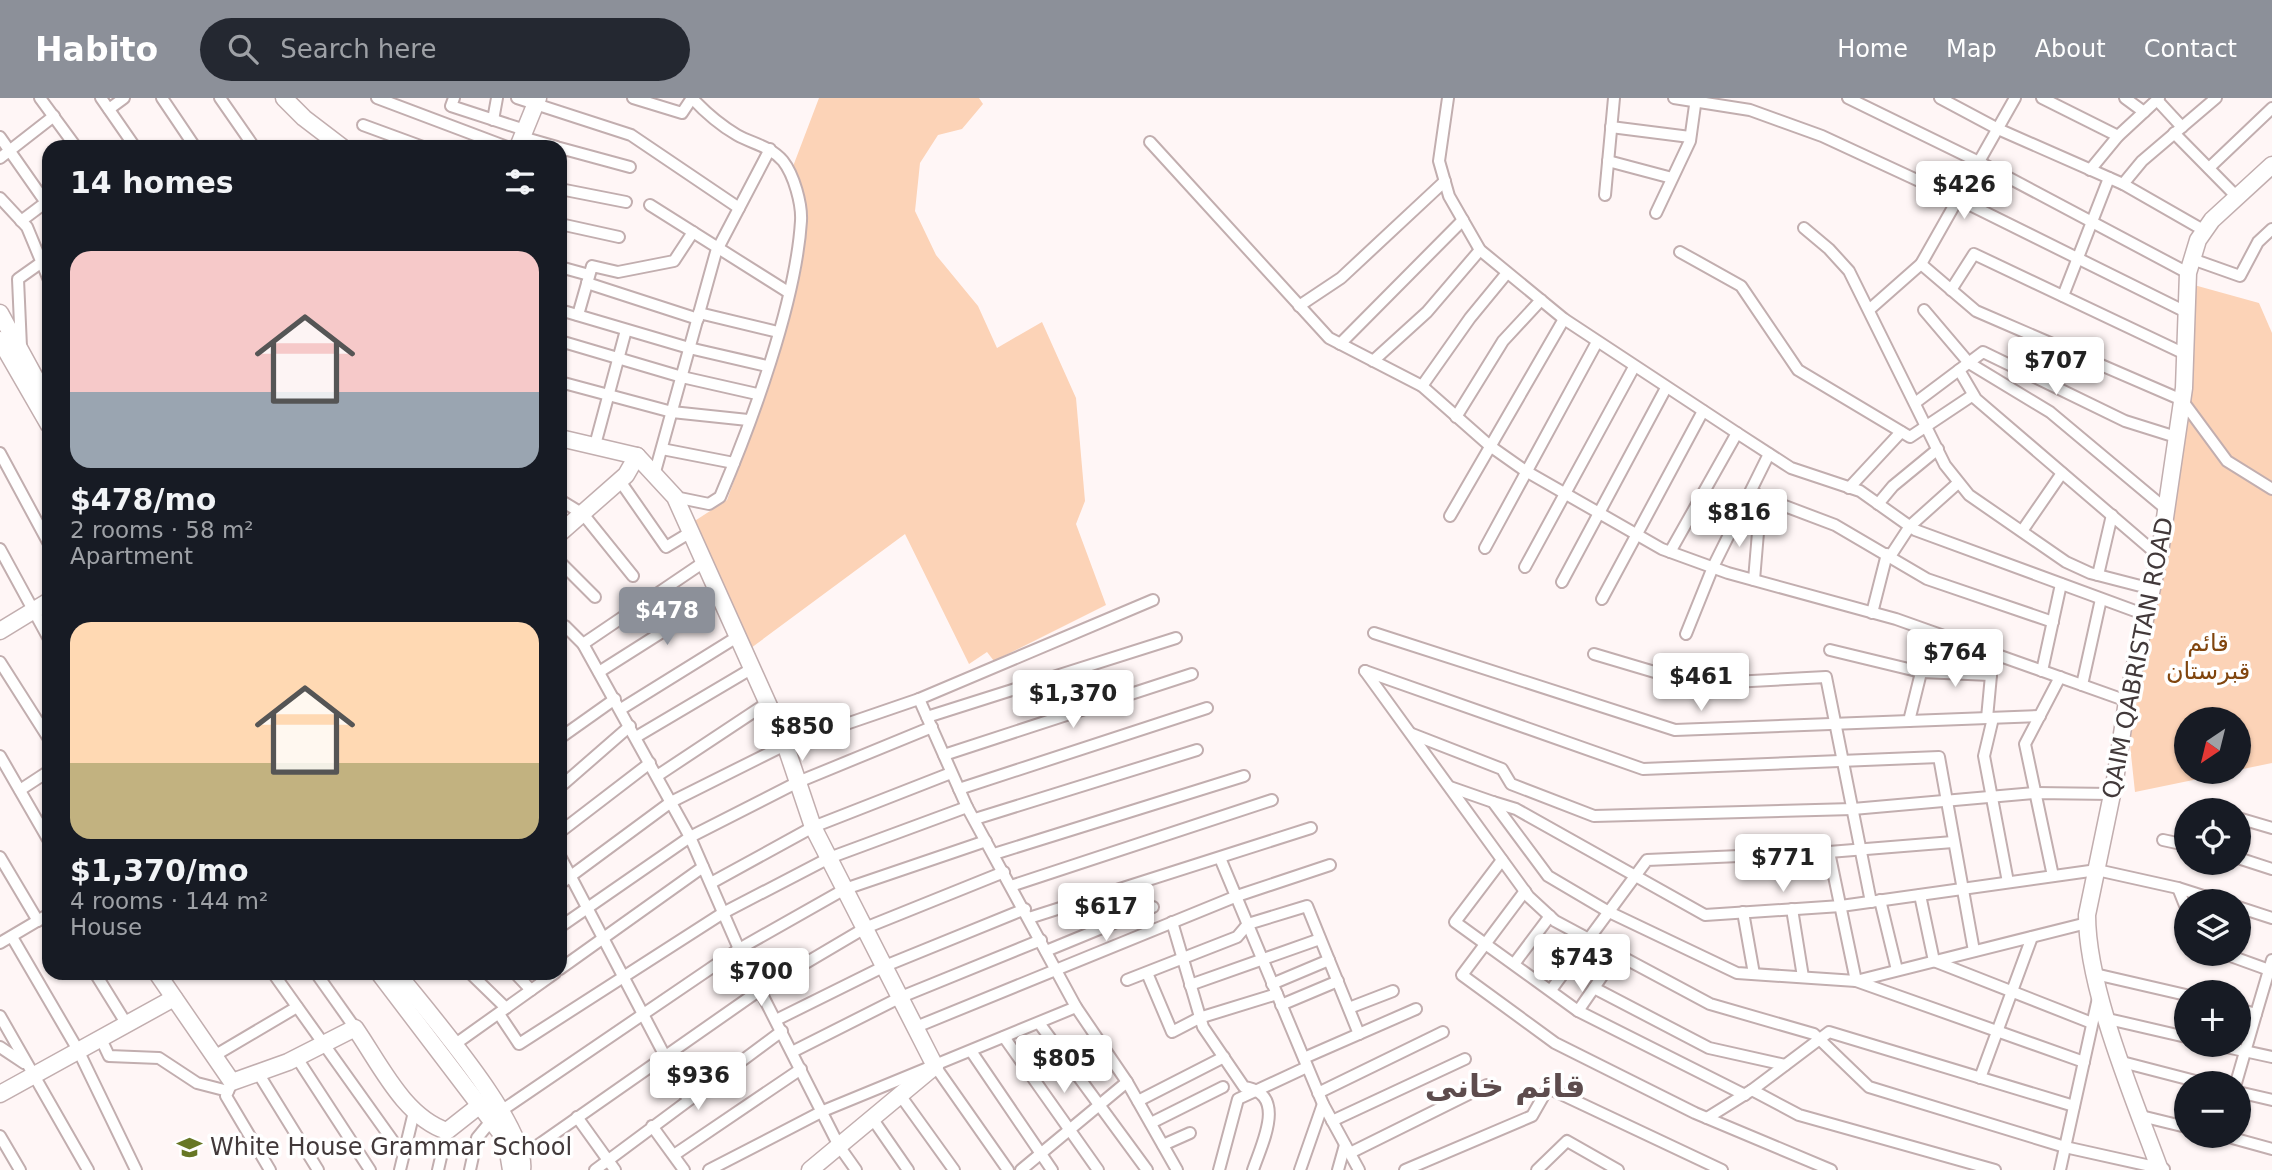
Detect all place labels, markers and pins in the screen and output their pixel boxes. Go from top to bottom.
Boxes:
pin: $426 [1923,162,2005,221]
pin: $707 [2015,338,2097,397]
pin: $816 [1698,490,1780,549]
pin: $478 [626,588,708,647]
pin: $764 [1914,630,1996,689]
pin: $461 [1660,654,1742,713]
pin: $1,370 [1016,670,1130,730]
pin: $850 [761,704,843,763]
pin: $771 [1742,834,1824,894]
pin: $617 [1065,884,1147,943]
pin: $743 [1541,934,1623,994]
pin: $700 [720,948,802,1008]
pin: $805 [1023,1035,1105,1095]
pin: $936 [657,1052,739,1112]
school or university icon: White House Grammar School [176,1133,204,1161]
place label: White House Grammar School [210,1133,572,1161]

